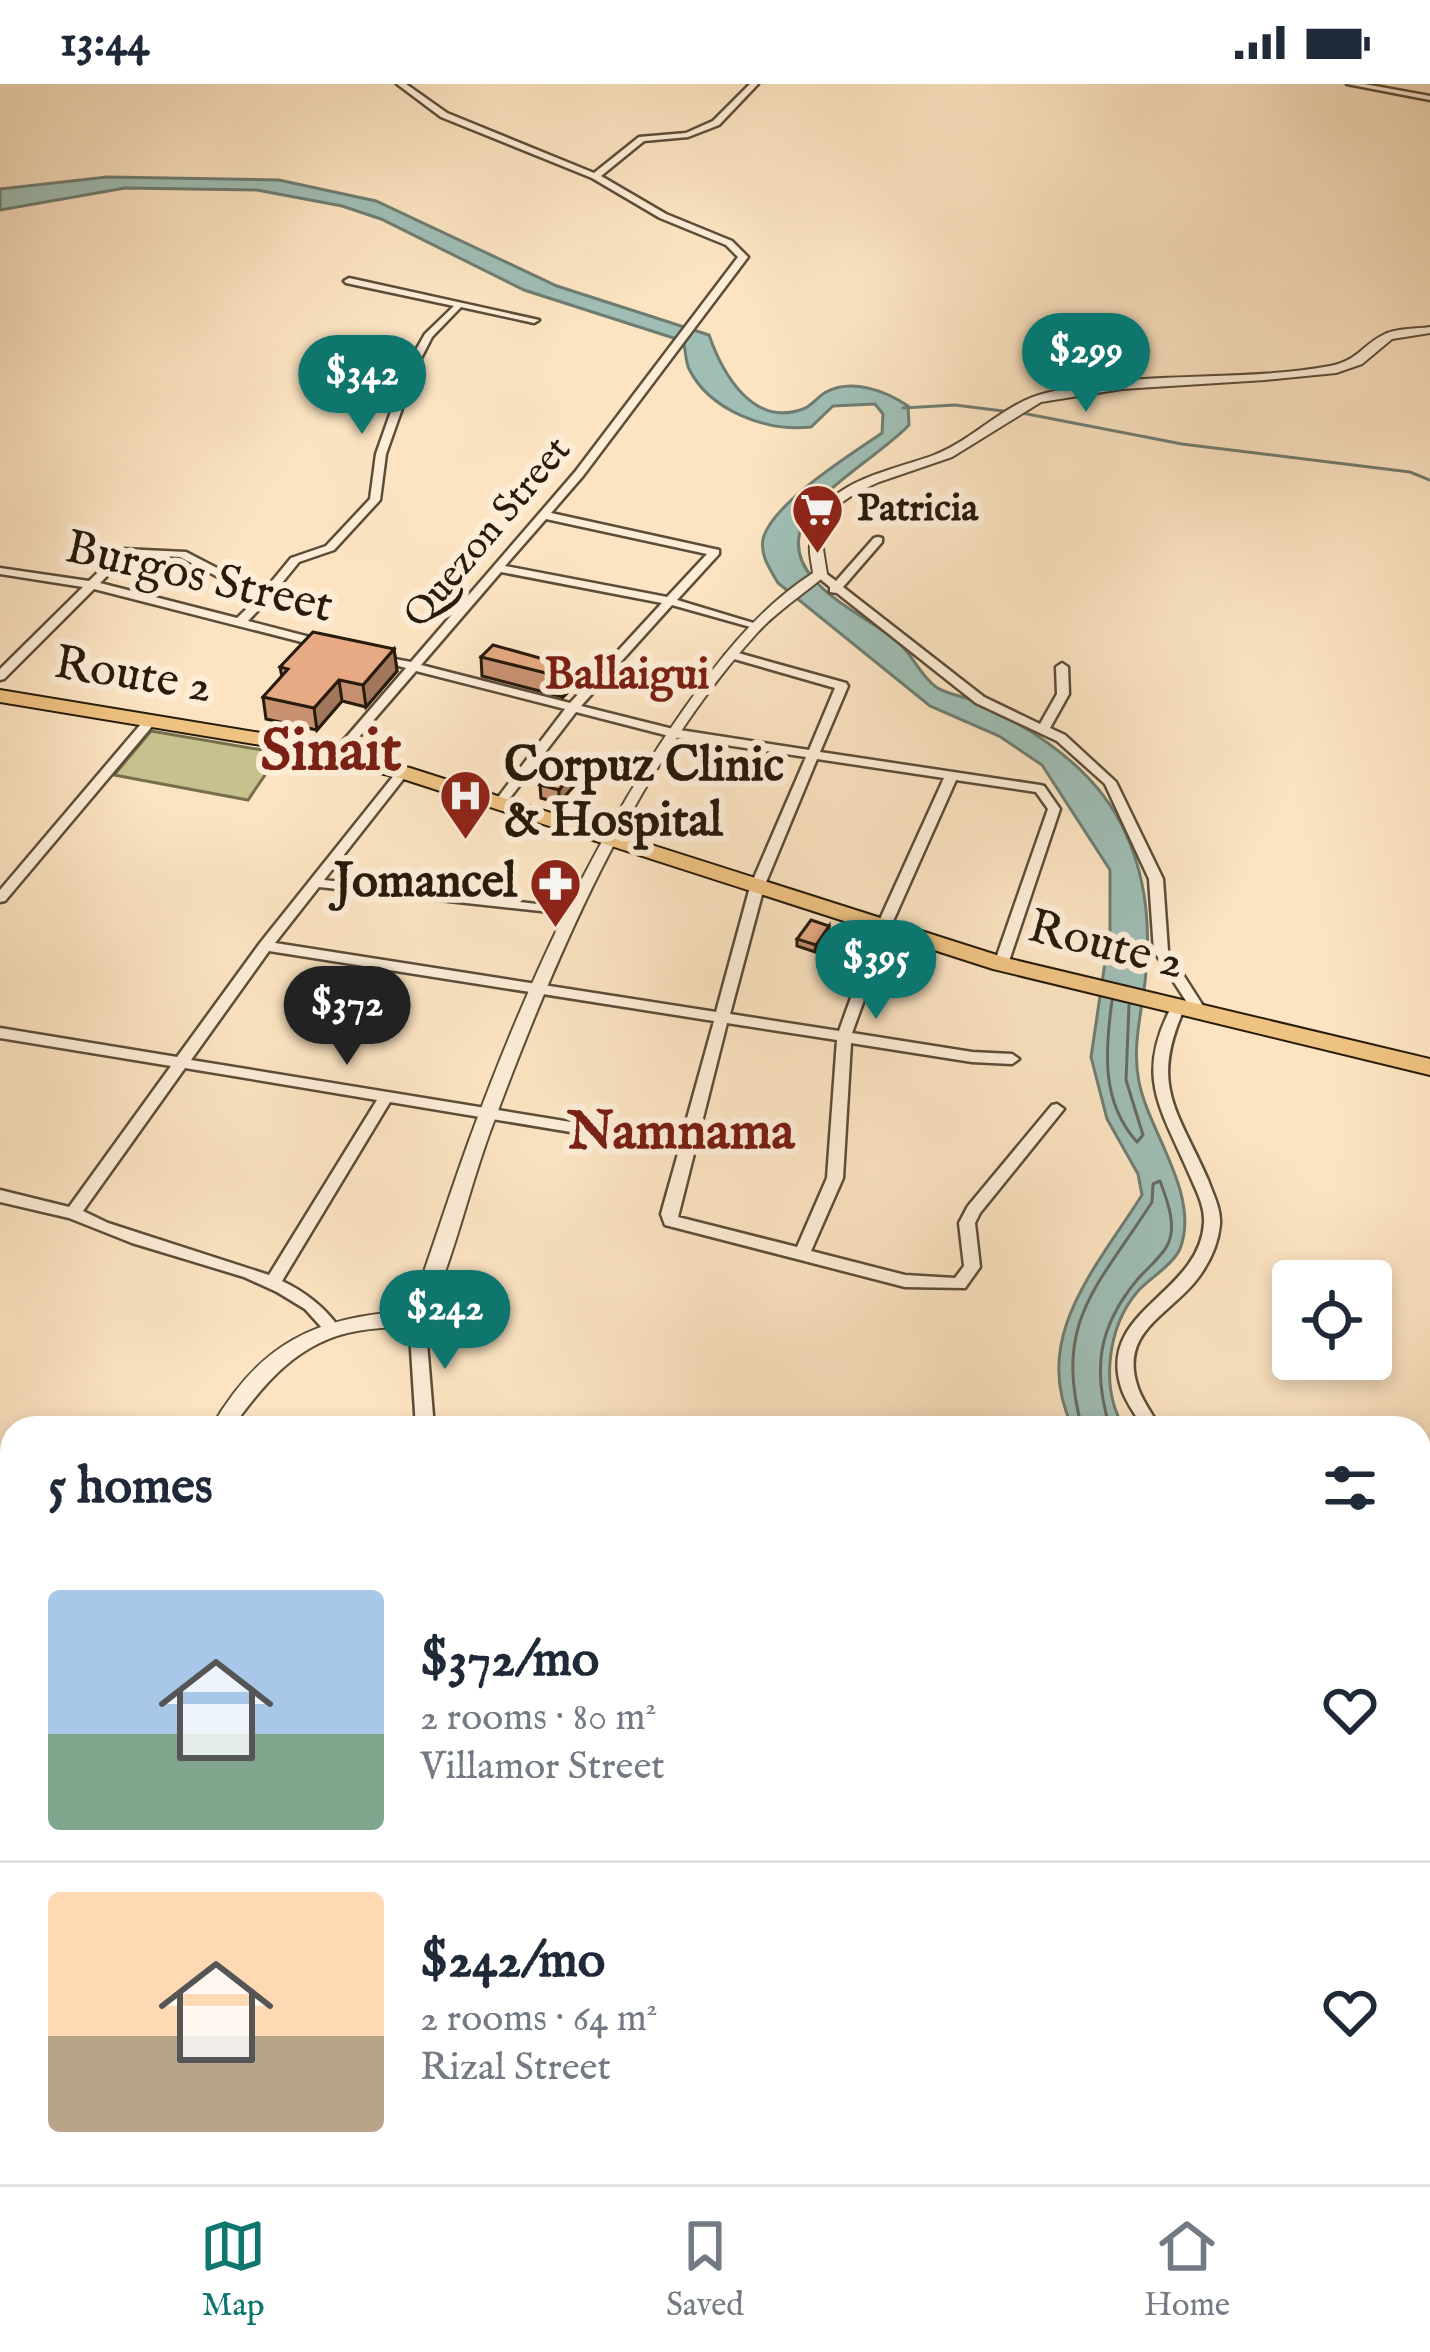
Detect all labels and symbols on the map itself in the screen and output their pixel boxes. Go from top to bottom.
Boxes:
pin: $299 [1015,313,1157,415]
pin: $342 [291,335,433,437]
street label: Quezon Street [394,427,582,639]
supermarket icon: Patricia [790,481,846,555]
place label: Patricia [857,485,979,534]
street label: Burgos Street [59,518,339,638]
street label: Route 2 [50,634,216,718]
district label: Ballaigui [544,647,710,704]
district label: Sinait [260,715,402,791]
place label: Corpuz Clinic & Hospital [504,737,784,852]
hospital icon: Corpuz Clinic & Hospital [437,767,493,841]
place label: Jomancel [328,853,518,913]
pharmacy icon: Jomancel [528,855,584,929]
street label: Route 2 [1022,898,1190,994]
pin: $395 [805,920,947,1022]
pin: $372 [276,966,418,1068]
district label: Namnama [566,1099,796,1168]
pin: $242 [374,1270,516,1372]

